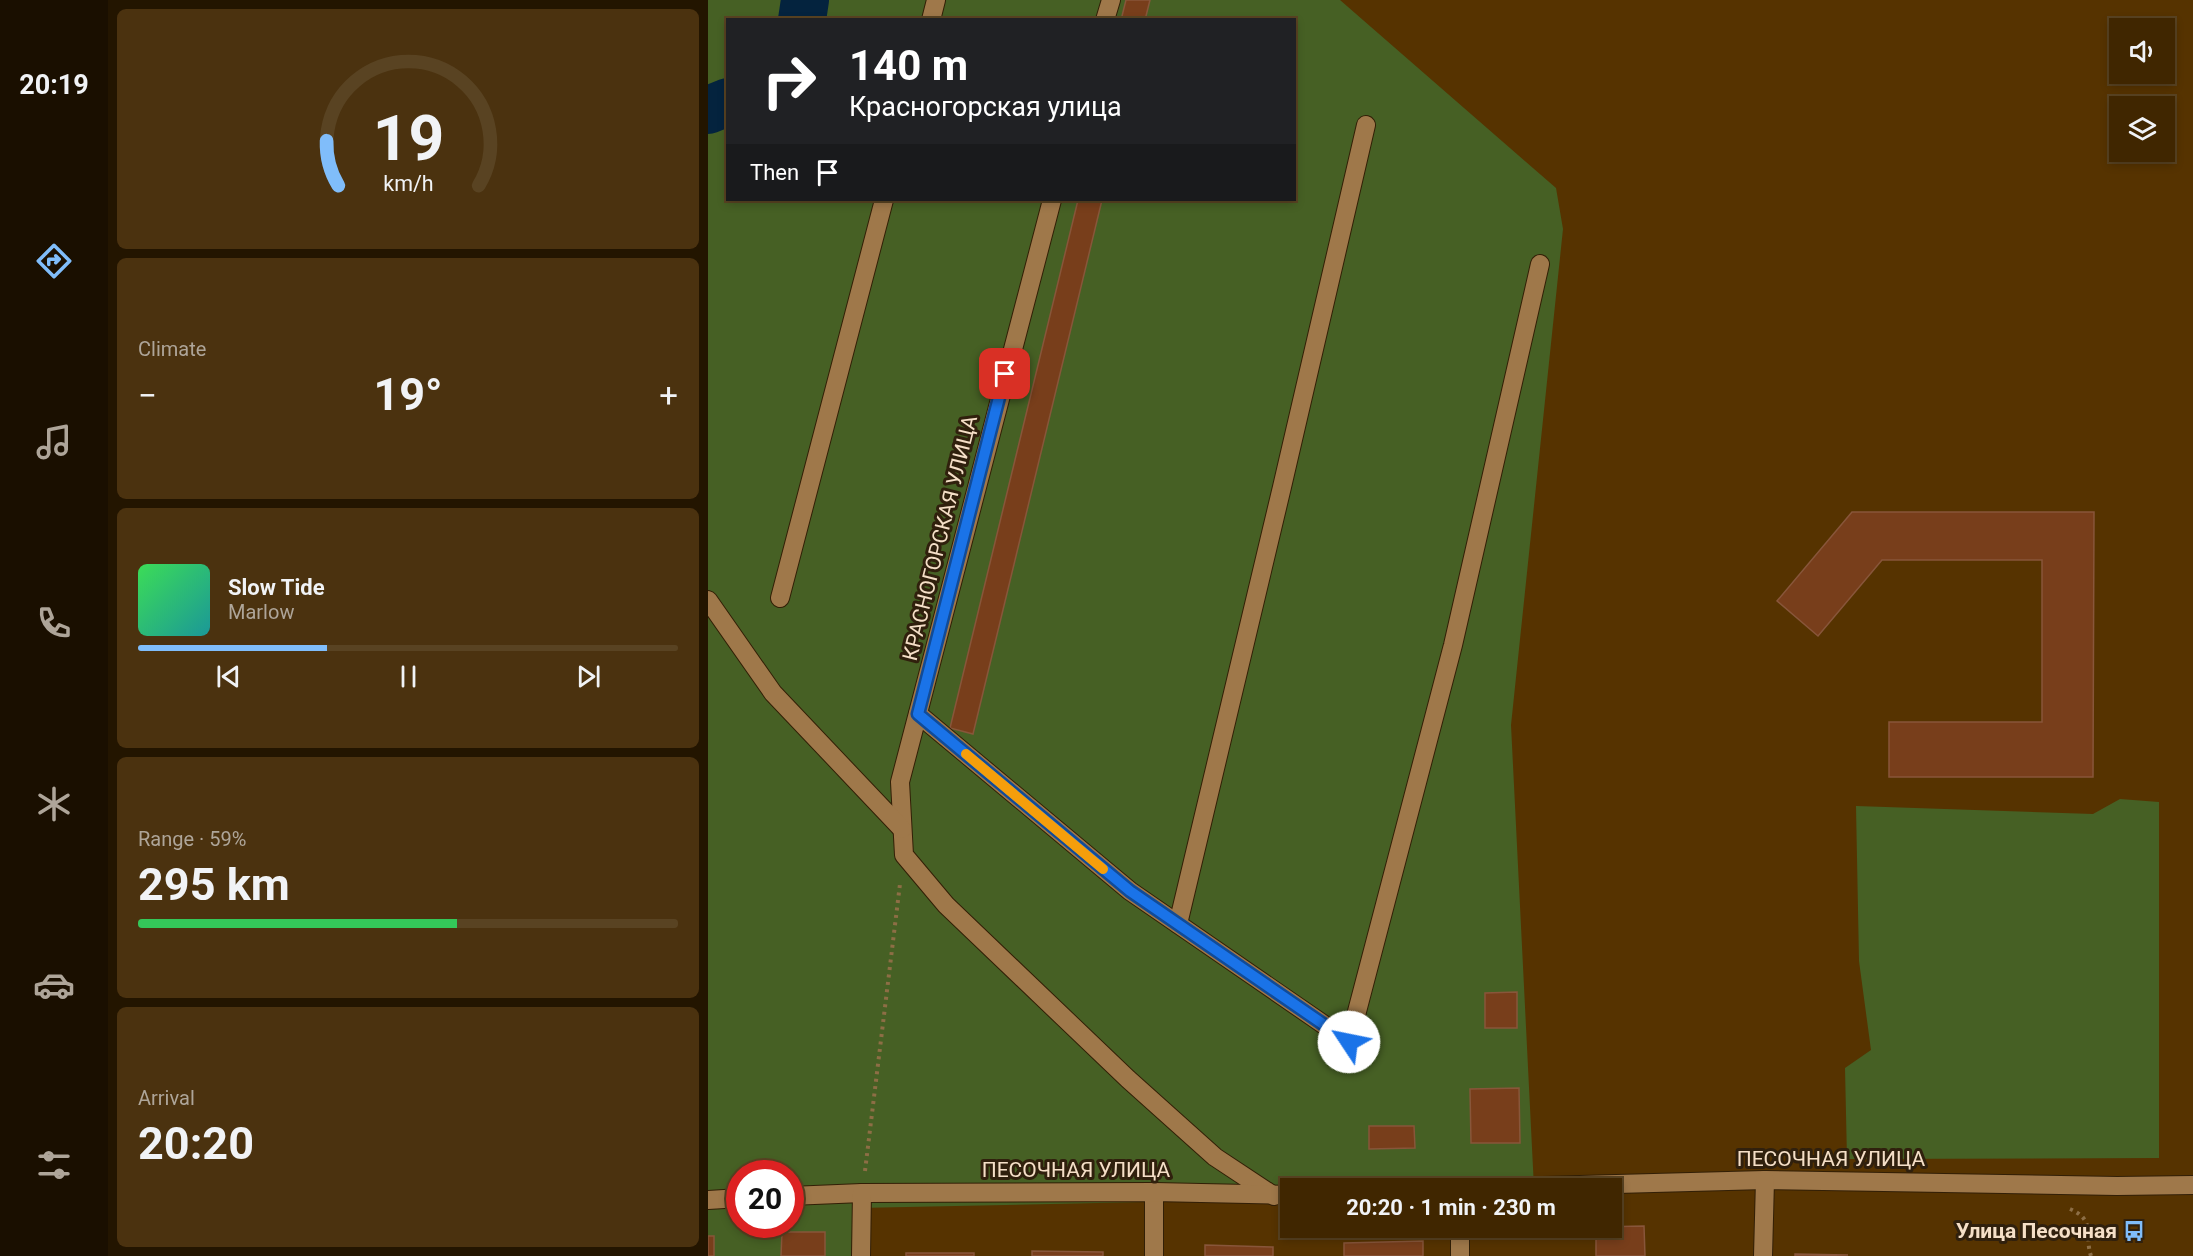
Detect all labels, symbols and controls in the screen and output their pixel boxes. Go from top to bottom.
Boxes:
map controls [2109,18,2175,162]
button: sound [2109,18,2175,84]
text: 140 m [849,41,968,90]
icon: right [750,42,828,120]
text: 20:19 [19,69,89,101]
text: Красногорская улица [849,91,1122,123]
button: layers [2109,96,2175,162]
text: 19 [372,102,444,175]
icon: arrive [811,156,844,189]
text: Then [750,160,799,185]
text: km/h [383,172,433,197]
icon: directions [33,240,75,282]
text: Climate [138,337,206,361]
pin [979,348,1030,399]
icon: arrive [988,357,1021,390]
text: 19° [373,368,443,421]
text: − [138,376,157,415]
text: + [659,376,678,415]
street label: КРАСНОГОРСКАЯ УЛИЦА [898,413,982,663]
icon: music [33,421,75,463]
text: Slow Tide [228,575,325,600]
text: Marlow [228,600,294,624]
icon: phone [33,602,75,644]
icon: previous [212,660,245,693]
icon: pause [392,660,425,693]
icon: next [572,660,605,693]
icon: climate [33,783,75,825]
text: Range · 59% [138,827,246,851]
text: 295 km [138,858,290,911]
icon: car [33,964,75,1006]
position arrow [1317,1010,1381,1074]
text: Arrival [138,1086,195,1110]
text: 20:20 [138,1117,254,1170]
icon: filters [33,1144,75,1186]
street label: ПЕСОЧНАЯ УЛИЦА [1737,1147,1926,1171]
street label: ПЕСОЧНАЯ УЛИЦА [982,1158,1171,1182]
speed limit sign: 20 [726,1160,804,1238]
text: 20:20 · 1 min · 230 m [1346,1195,1556,1220]
place label: Улица Песочная [1956,1219,2117,1243]
bus stop icon: Улица Песочная [2122,1219,2146,1243]

